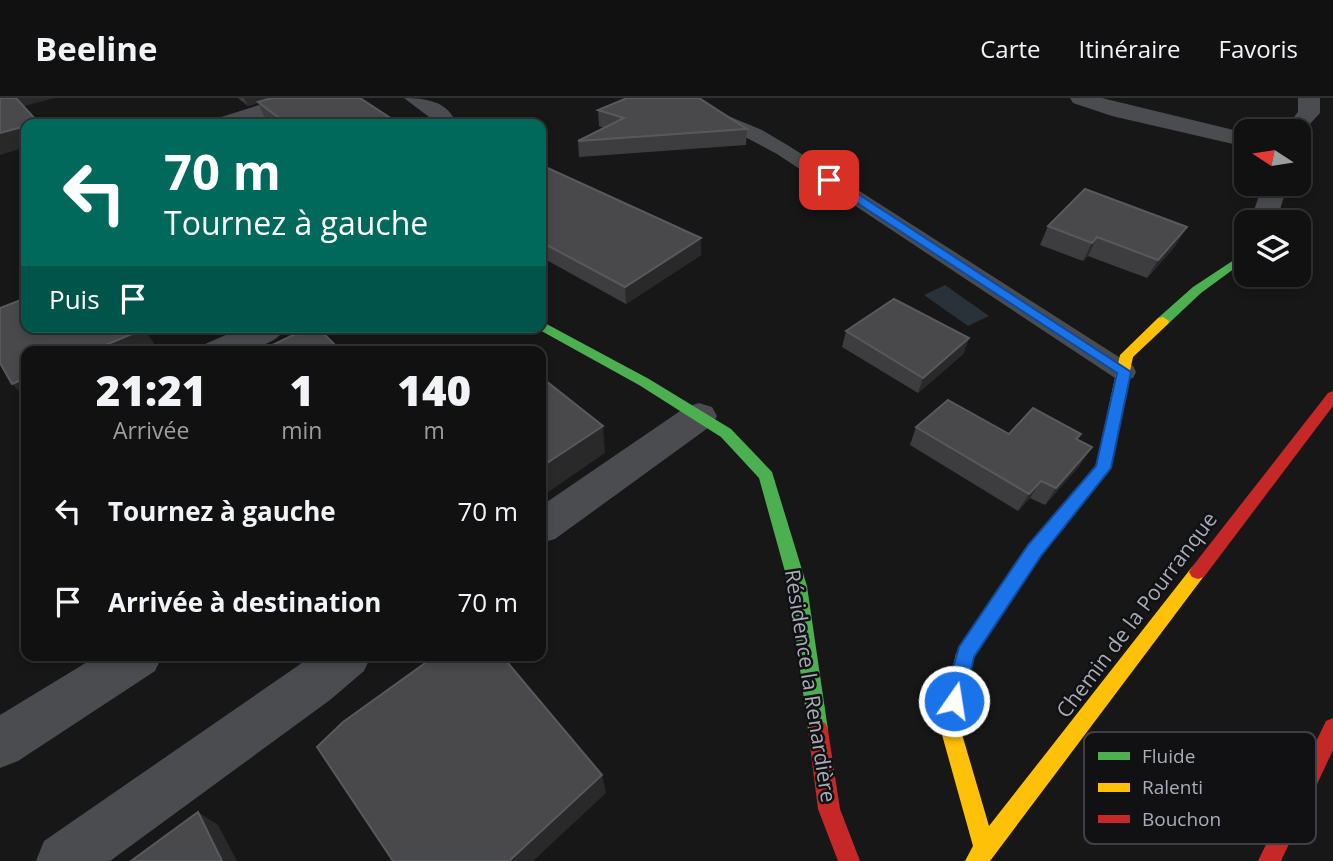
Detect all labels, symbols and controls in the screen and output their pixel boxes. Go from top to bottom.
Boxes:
text: Beeline [35,26,158,71]
text: Carte [980,32,1041,65]
text: Itinéraire [1079,32,1181,65]
text: Favoris [1219,32,1298,65]
north arrow [1234,119,1311,196]
map controls [1234,119,1311,287]
text: 70 m [164,138,281,204]
icon: left [49,147,140,238]
pin [799,150,859,210]
icon: arrive [810,161,848,199]
text: Tournez à gauche [164,201,428,244]
button: layers [1234,210,1311,287]
icon: arrive [114,280,152,318]
text: Puis [49,281,100,317]
text: 21:21 [96,361,206,418]
text: 1 [290,361,314,418]
text: 140 [397,361,471,418]
text: Arrivée [113,414,189,446]
text: min [281,414,322,446]
text: m [424,414,445,446]
icon: left [49,492,87,530]
text: Tournez à gauche [108,493,336,529]
text: 70 m [457,493,518,529]
street label: Chemin de la Pourranque [1050,506,1223,723]
street label: Résidence la Renardière [779,567,843,804]
icon: arrive [49,583,87,621]
text: Arrivée à destination [108,584,381,620]
text: 70 m [457,584,518,620]
position arrow [917,664,991,738]
legend [1084,732,1316,844]
text: Fluide [1142,743,1195,769]
text: Ralenti [1142,774,1203,800]
text: Bouchon [1142,806,1221,832]

